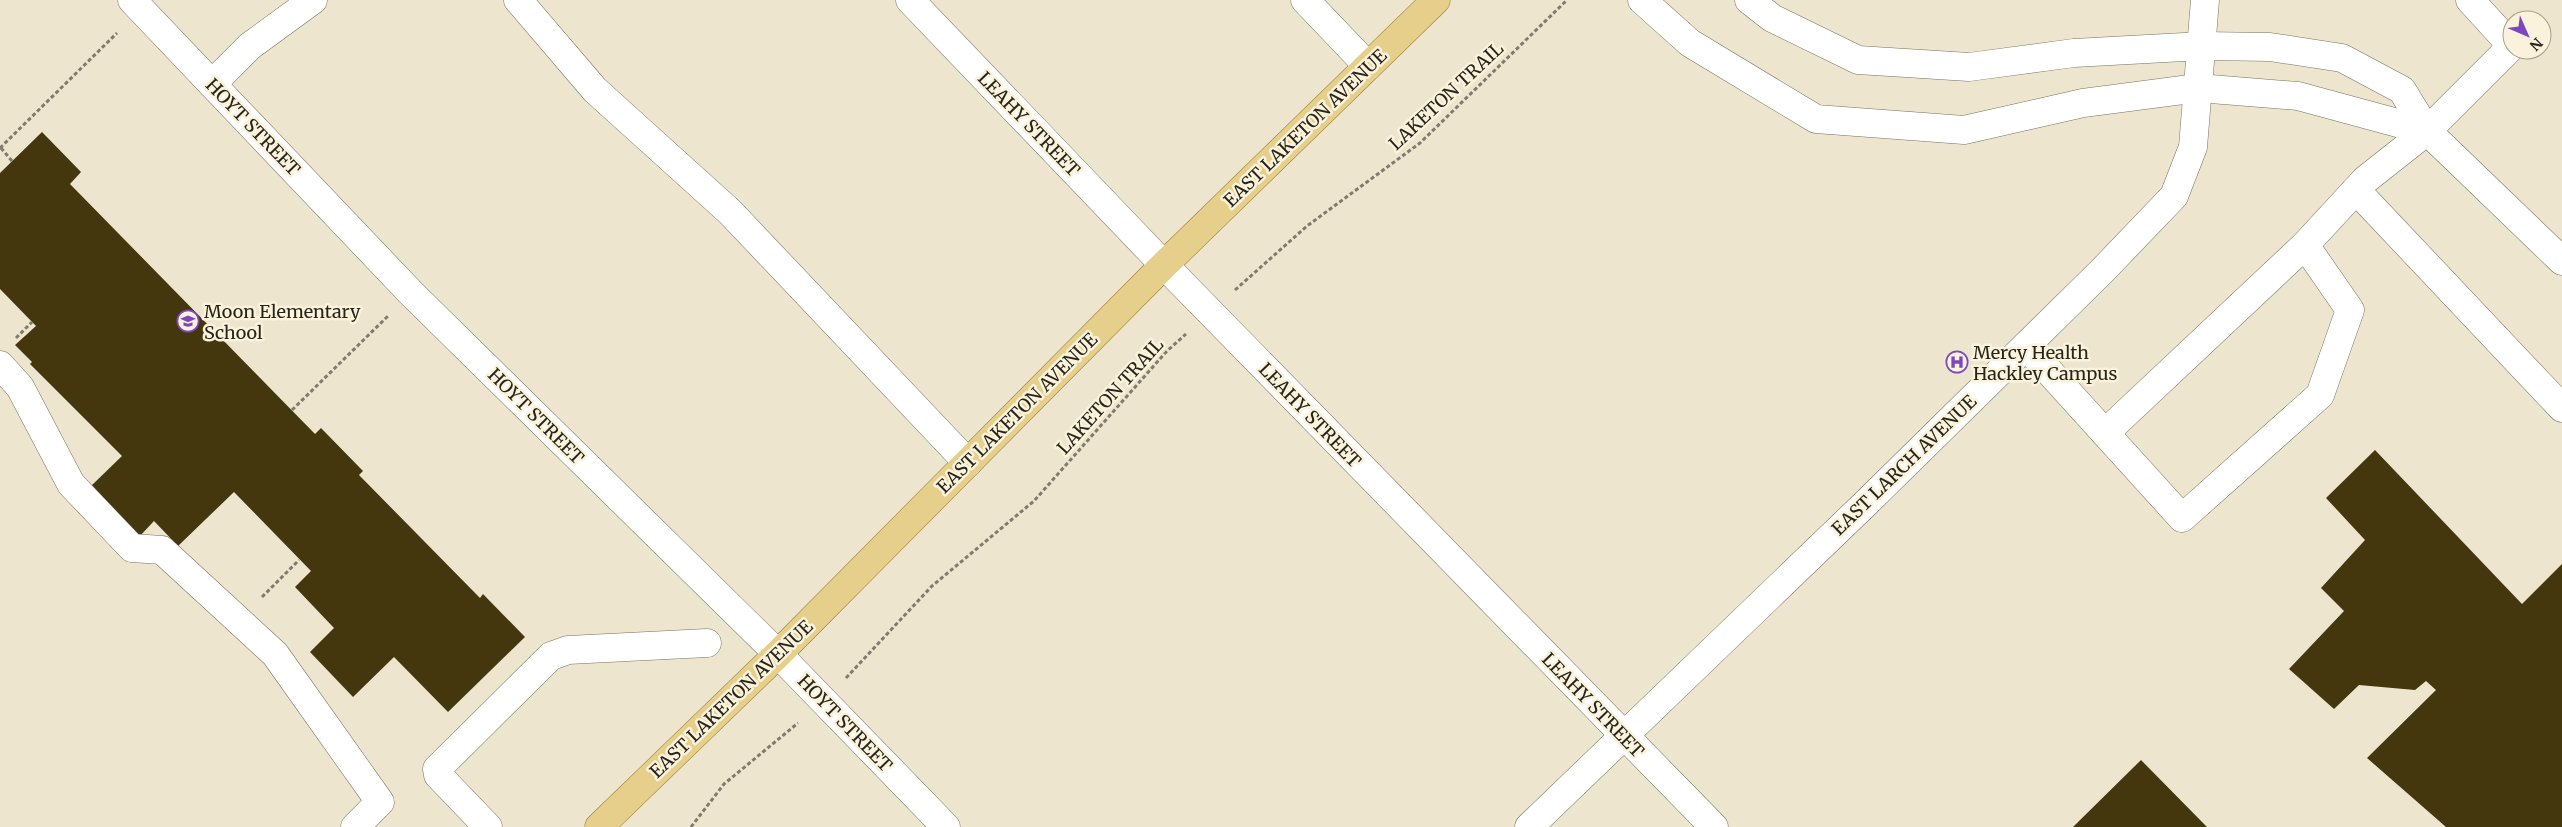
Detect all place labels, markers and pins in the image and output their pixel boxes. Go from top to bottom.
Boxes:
place label: Moon Elementary School [204,300,361,344]
school or university icon: Moon Elementary School [176,309,200,333]
place label: Mercy Health Hackley Campus [1973,341,2117,385]
hospital icon: Mercy Health Hackley Campus [1945,350,1969,374]

